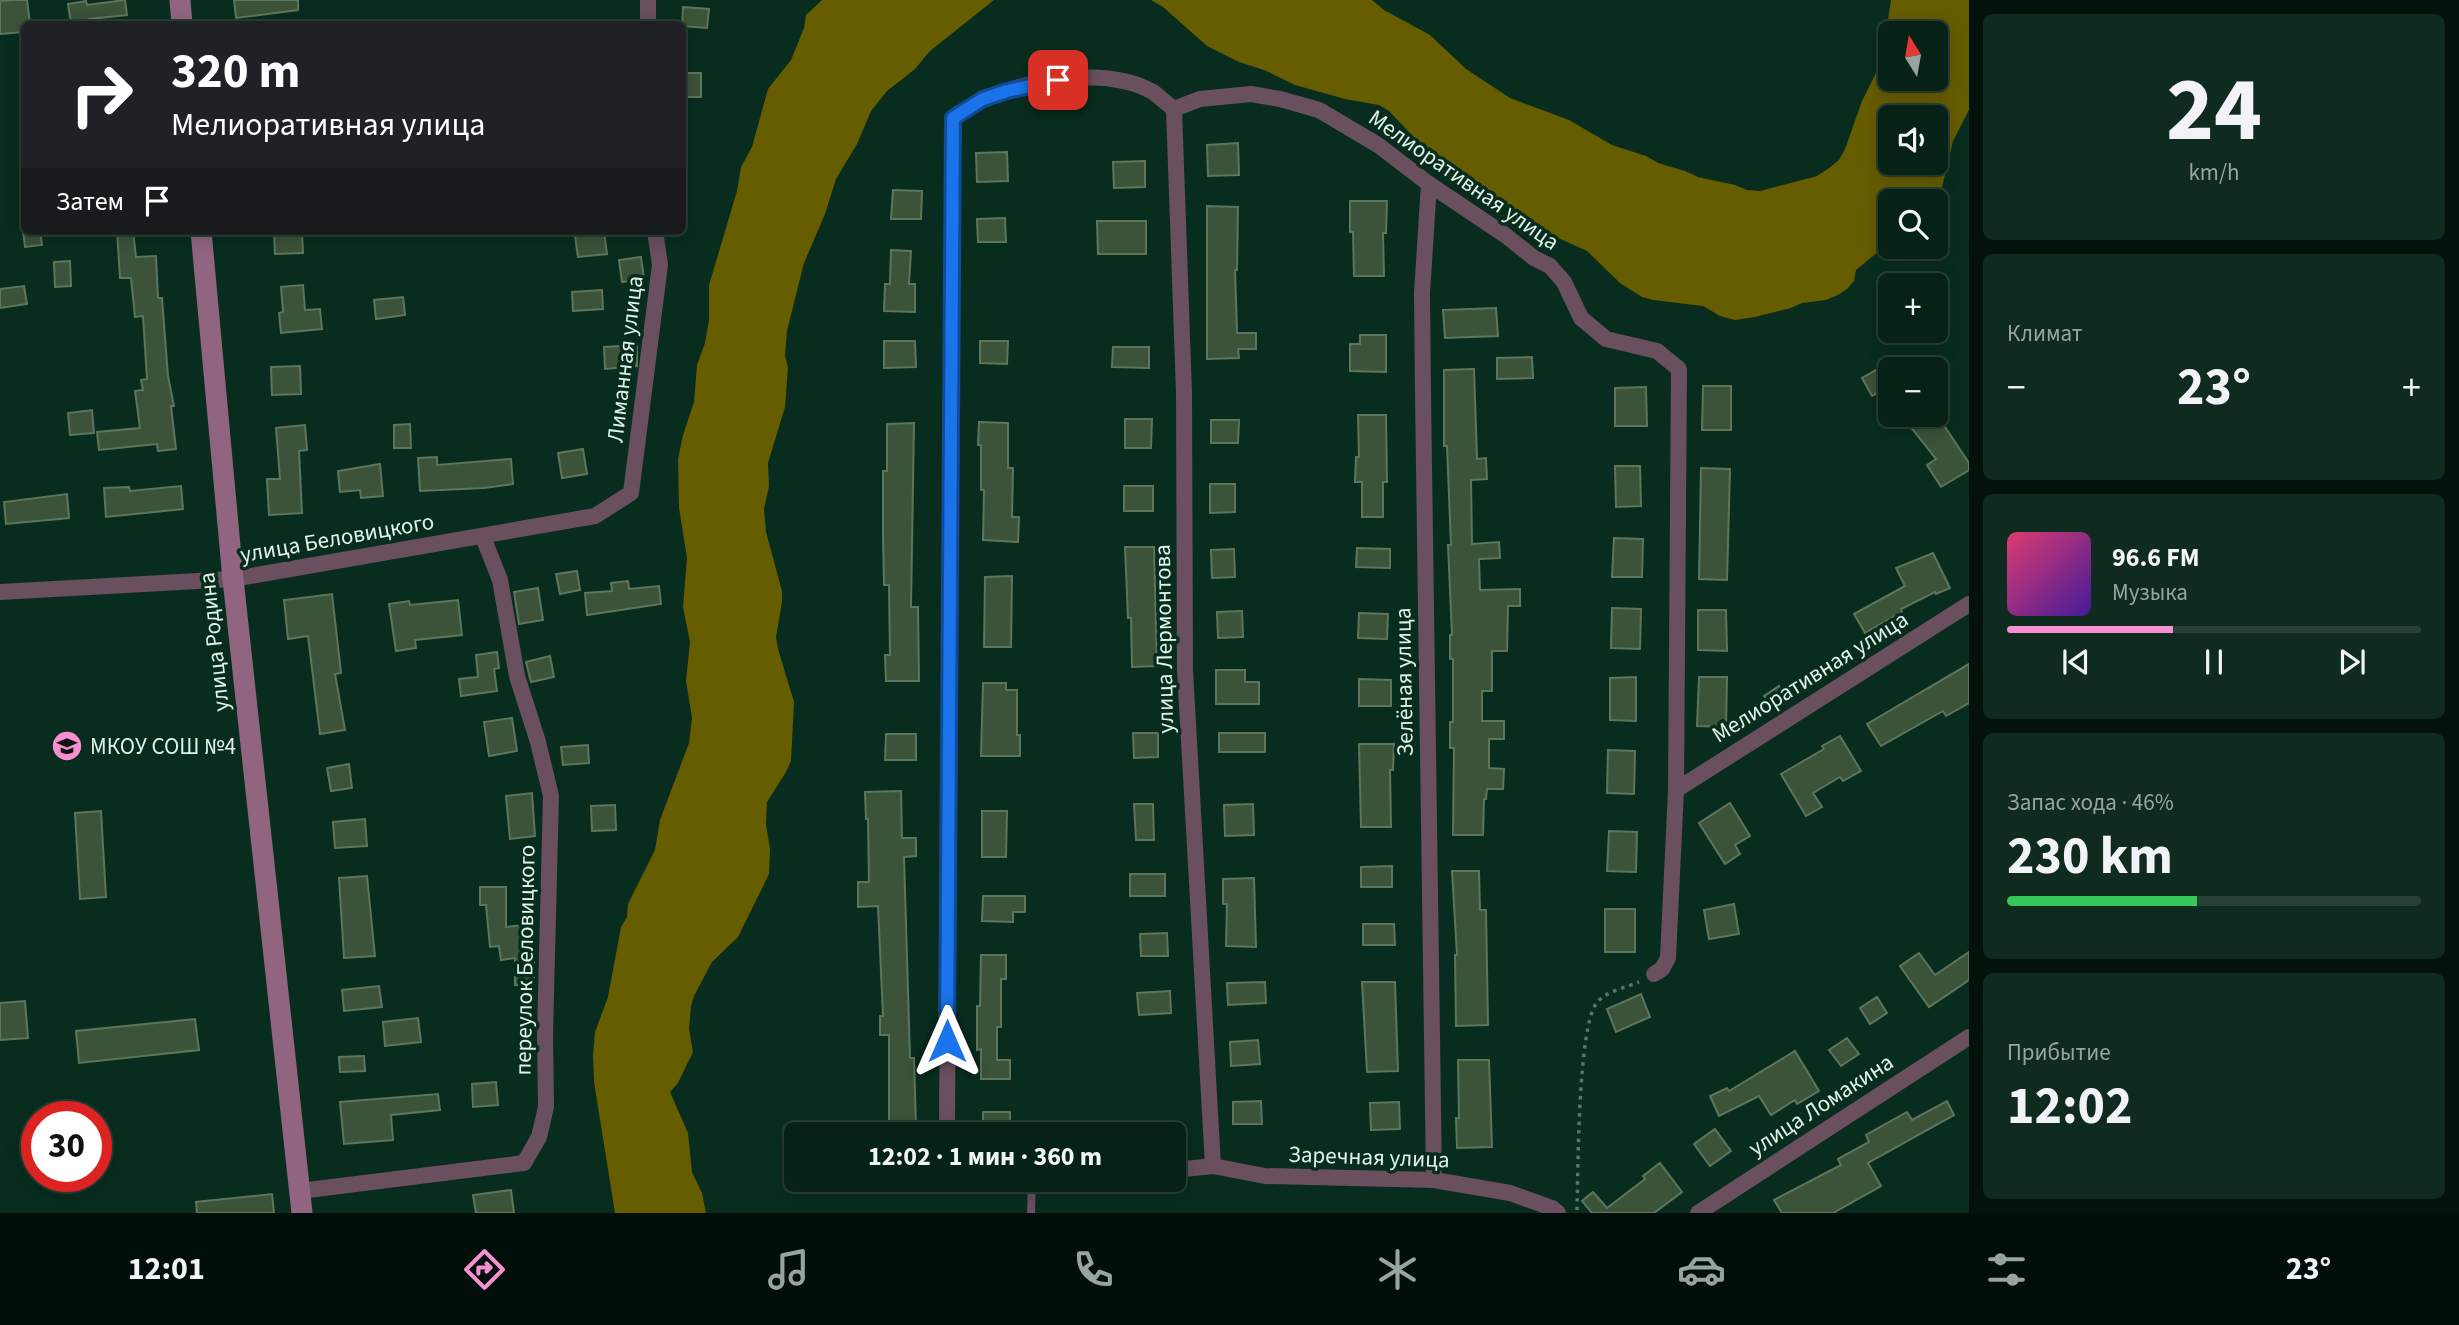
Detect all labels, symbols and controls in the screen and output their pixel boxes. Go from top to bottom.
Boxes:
north arrow [1878,21,1948,91]
map controls [1878,21,1948,427]
text: 320 m [171,37,300,107]
text: 24 [2166,46,2262,175]
icon: right [56,49,147,140]
pin [1028,50,1088,110]
icon: arrive [1039,61,1077,99]
text: Мелиоративная улица [171,102,486,148]
street label: Мелиоративная улица [1362,102,1566,258]
button: sound [1878,105,1948,175]
text: km/h [2188,156,2240,189]
icon: arrive [138,182,176,220]
text: Затем [56,183,124,220]
button: search [1878,189,1948,259]
button: + [1878,273,1948,343]
street label: Лиманная улица [598,274,652,444]
text: Климат [2007,317,2082,350]
text: 23° [2177,351,2251,425]
button: − [1878,357,1948,427]
text: − [2007,361,2026,415]
text: + [2402,361,2421,415]
street label: улица Беловицкого [238,505,436,571]
text: 96.6 FM [2112,539,2200,576]
street label: улица Лермонтова [1146,544,1182,734]
street label: улица Родина [190,571,238,713]
text: Музыка [2112,576,2188,609]
street label: Мелиоративная улица [1705,603,1915,751]
street label: Зелёная улица [1386,607,1422,757]
icon: previous [2057,643,2095,681]
icon: pause [2195,643,2233,681]
icon: next [2333,643,2371,681]
school or university icon: МКОУ СОШ №4 [50,729,84,763]
place label: МКОУ СОШ №4 [90,730,236,763]
text: Запас хода · 46% [2007,786,2174,819]
text: 230 km [2007,820,2173,894]
street label: переулок Беловицкого [506,844,544,1076]
position arrow [910,1004,984,1078]
text: Прибытие [2007,1036,2111,1069]
street label: улица Ломакина [1742,1046,1900,1164]
text: 12:02 [2007,1070,2132,1144]
speed limit sign: 30 [21,1101,112,1192]
text: 12:02 · 1 мин · 360 m [868,1138,1102,1175]
street label: Заречная улица [1288,1138,1450,1176]
icon: directions [460,1245,509,1294]
icon: music [764,1245,813,1294]
icon: phone [1069,1245,1118,1294]
icon: climate [1373,1245,1422,1294]
icon: car [1677,1245,1726,1294]
icon: filters [1982,1245,2031,1294]
text: 12:01 [128,1246,205,1292]
text: 23° [2286,1246,2331,1292]

